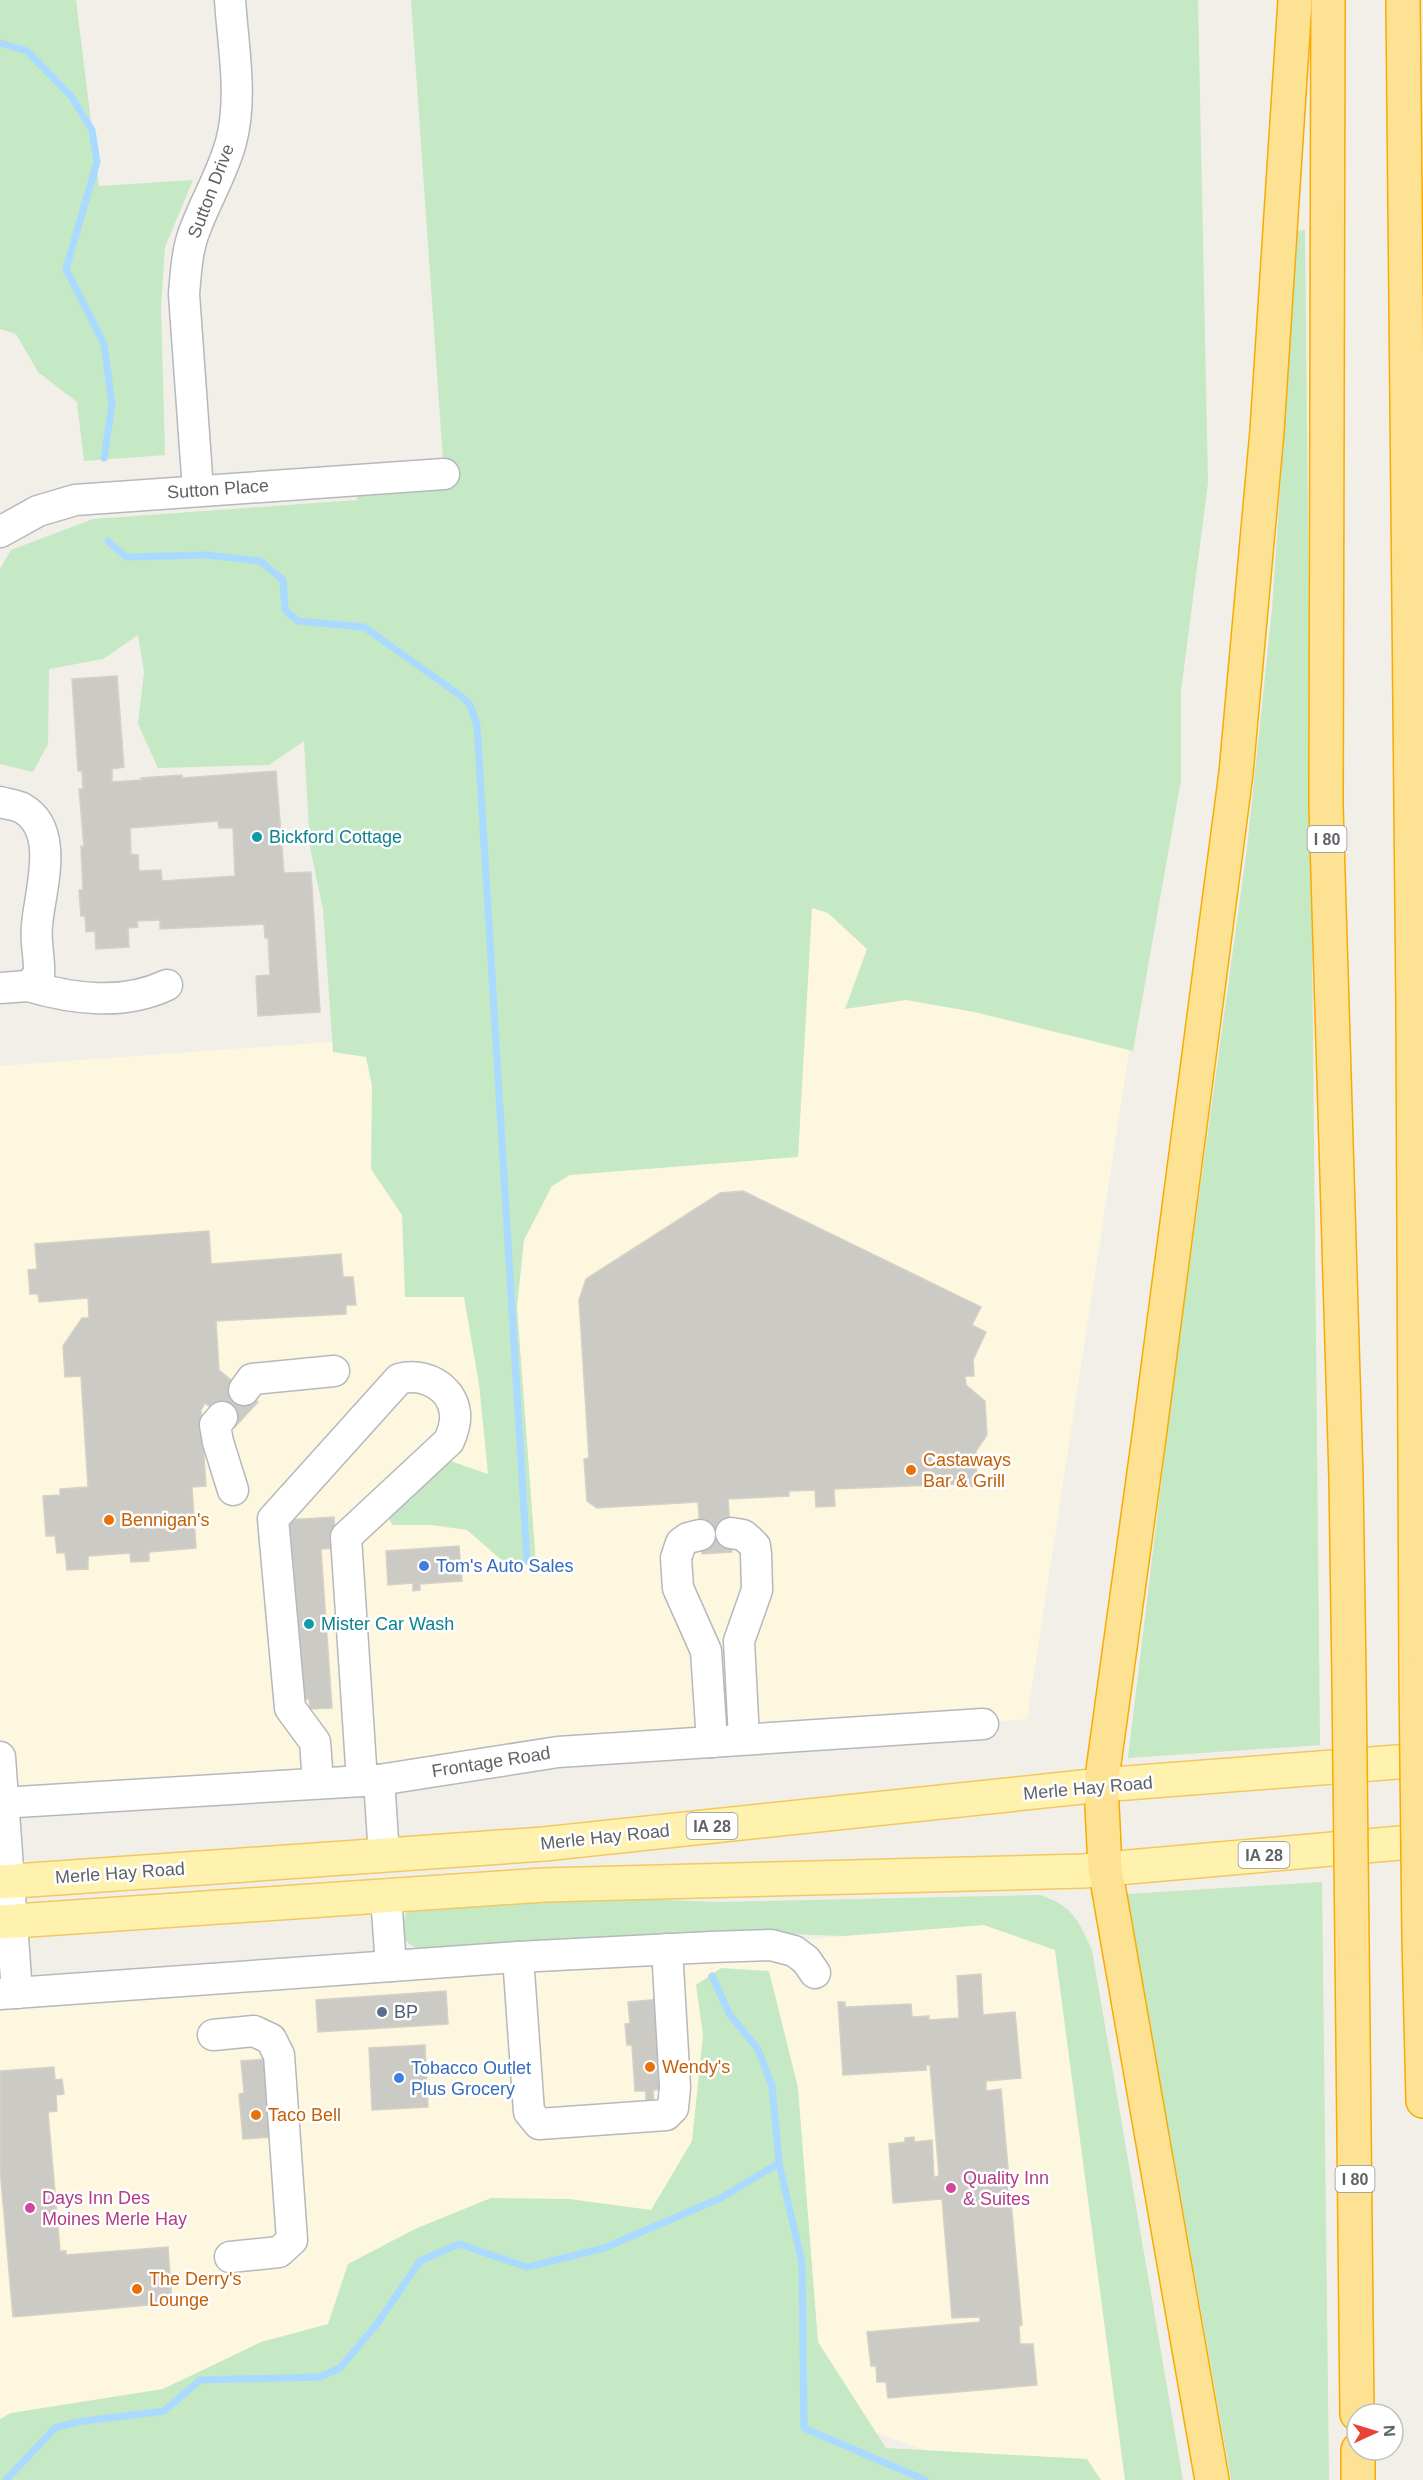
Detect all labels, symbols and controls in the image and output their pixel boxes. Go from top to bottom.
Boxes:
street label: Sutton Drive [184,141,238,241]
street label: Sutton Place [166,475,270,503]
road number: I 80 [1308,826,1346,852]
place label: Bickford Cottage [269,827,402,847]
marker: Bickford Cottage [250,830,264,844]
place label: Castaways Bar & Grill [923,1450,1011,1491]
marker: Castaways Bar & Grill [904,1463,918,1477]
place label: Bennigan's [121,1510,210,1530]
marker: Bennigan's [102,1513,116,1527]
place label: Tom's Auto Sales [436,1556,574,1576]
marker: Tom's Auto Sales [417,1559,431,1573]
place label: Mister Car Wash [321,1614,454,1634]
marker: Mister Car Wash [302,1617,316,1631]
street label: Frontage Road [430,1743,552,1781]
street label: Merle Hay Road [1022,1772,1154,1804]
road number: IA 28 [686,1813,738,1839]
street label: Merle Hay Road [539,1820,671,1854]
road number: IA 28 [1238,1842,1290,1868]
street label: Merle Hay Road [54,1858,186,1888]
place label: BP [394,2002,418,2022]
marker: BP [375,2005,389,2019]
place label: Wendy's [662,2057,730,2077]
place label: Tobacco Outlet Plus Grocery [411,2058,531,2099]
marker: Wendy's [643,2060,657,2074]
marker: Tobacco Outlet Plus Grocery [392,2071,406,2085]
place label: Taco Bell [268,2105,341,2125]
marker: Taco Bell [249,2108,263,2122]
road number: I 80 [1336,2166,1374,2192]
place label: Quality Inn & Suites [963,2168,1049,2209]
marker: Quality Inn & Suites [944,2181,958,2195]
place label: Days Inn Des Moines Merle Hay [42,2188,187,2229]
marker: Days Inn Des Moines Merle Hay [23,2201,37,2215]
place label: The Derry's Lounge [149,2269,241,2310]
marker: The Derry's Lounge [130,2282,144,2296]
north arrow [1345,2402,1405,2462]
text: N [1381,2425,1398,2437]

